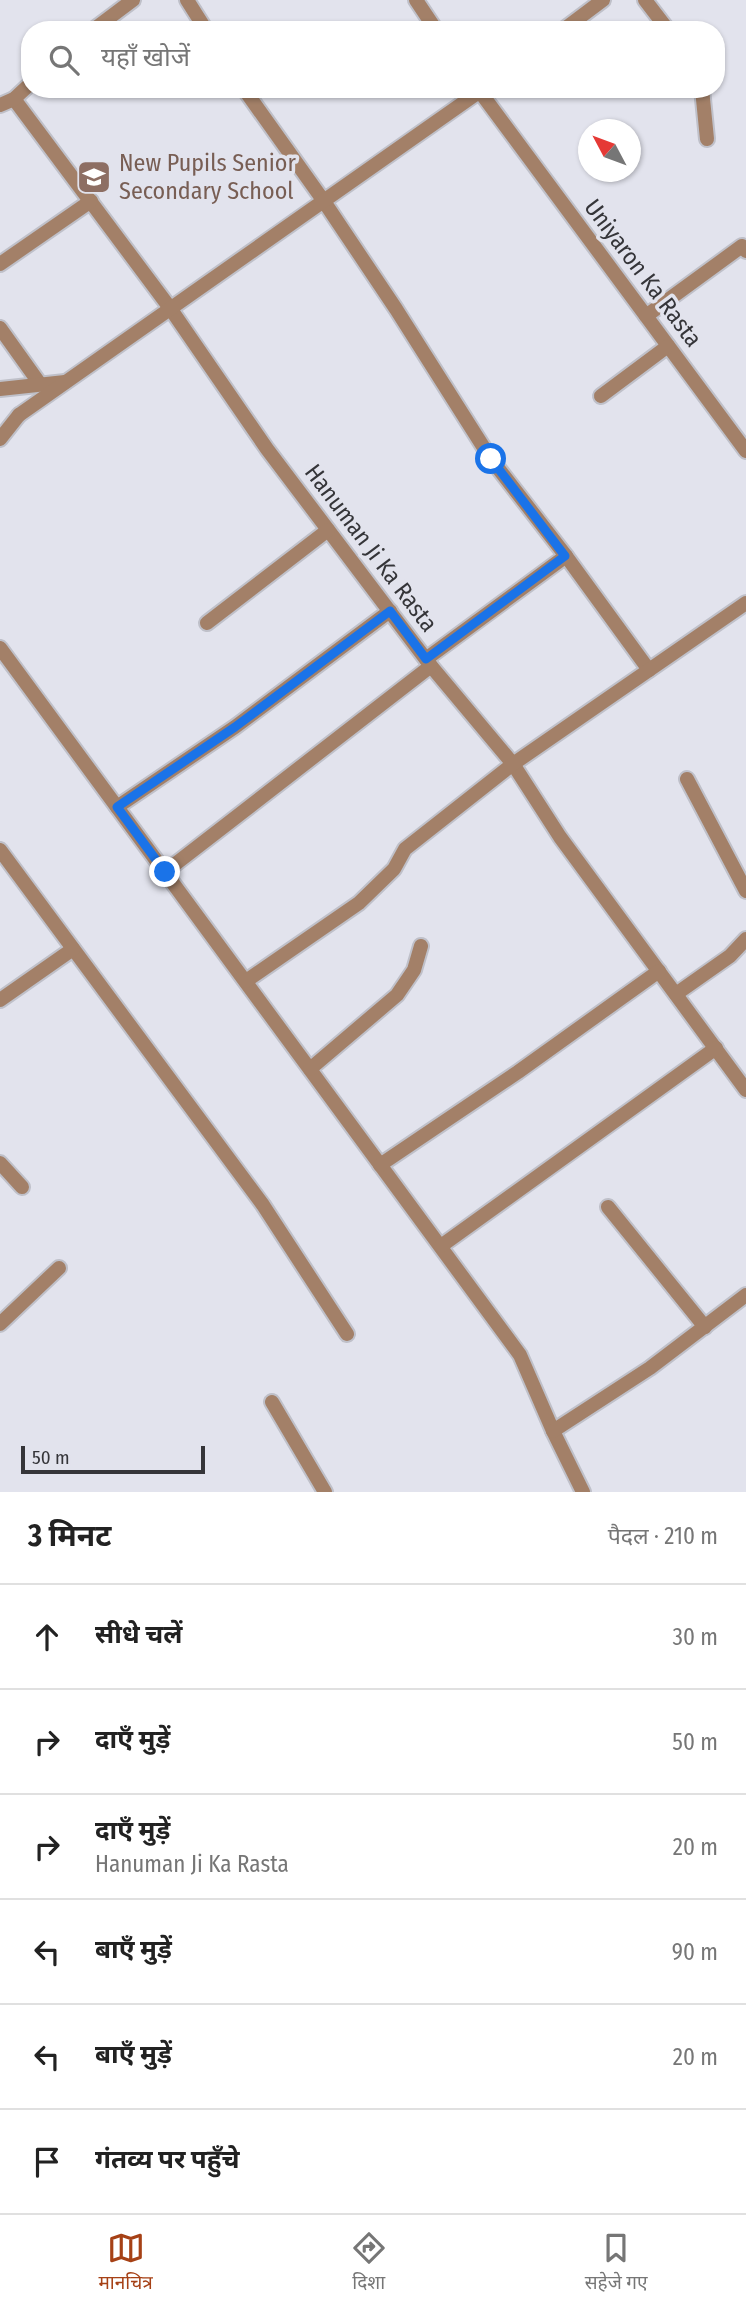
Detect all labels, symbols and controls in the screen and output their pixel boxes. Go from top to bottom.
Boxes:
search box [21,21,725,98]
icon: search [45,41,83,79]
text: यहाँ खोजें [101,42,190,73]
north arrow [578,119,641,182]
place label: New Pupils Senior Secondary School [119,149,296,205]
school or university icon: New Pupils Senior Secondary School [75,158,113,196]
street label: Uniyaron Ka Rasta [578,194,708,352]
route start [475,443,506,474]
street label: Hanuman Ji Ka Rasta [299,459,443,637]
route end [149,856,180,887]
scale bar [21,1443,205,1475]
text: 50 m [32,1446,70,1469]
text: 3 मिनट [28,1518,111,1554]
text: पैदल · 210 m [608,1522,718,1550]
icon: ahead [28,1618,66,1656]
text: सीधे चलें [95,1619,182,1650]
text: 30 m [673,1623,718,1651]
icon: right [28,1723,66,1761]
text: दाएँ मुड़ें [95,1724,170,1755]
text: 50 m [672,1728,718,1756]
text: दाएँ मुड़ें [95,1815,170,1846]
icon: right [28,1828,66,1866]
text: 20 m [673,1833,718,1861]
text: Hanuman Ji Ka Rasta [95,1850,289,1878]
icon: left [28,1933,66,1971]
text: बाएँ मुड़ें [95,1934,172,1965]
text: 90 m [672,1938,718,1966]
icon: left [28,2038,66,2076]
text: बाएँ मुड़ें [95,2039,172,2070]
text: 20 m [673,2043,718,2071]
icon: arrive [28,2143,66,2181]
text: गंतव्य पर पहुँचे [95,2144,239,2175]
tab: मानचित्र [98,2229,153,2297]
tab: दिशा [350,2229,388,2297]
tab: सहेजे गए [585,2229,647,2297]

